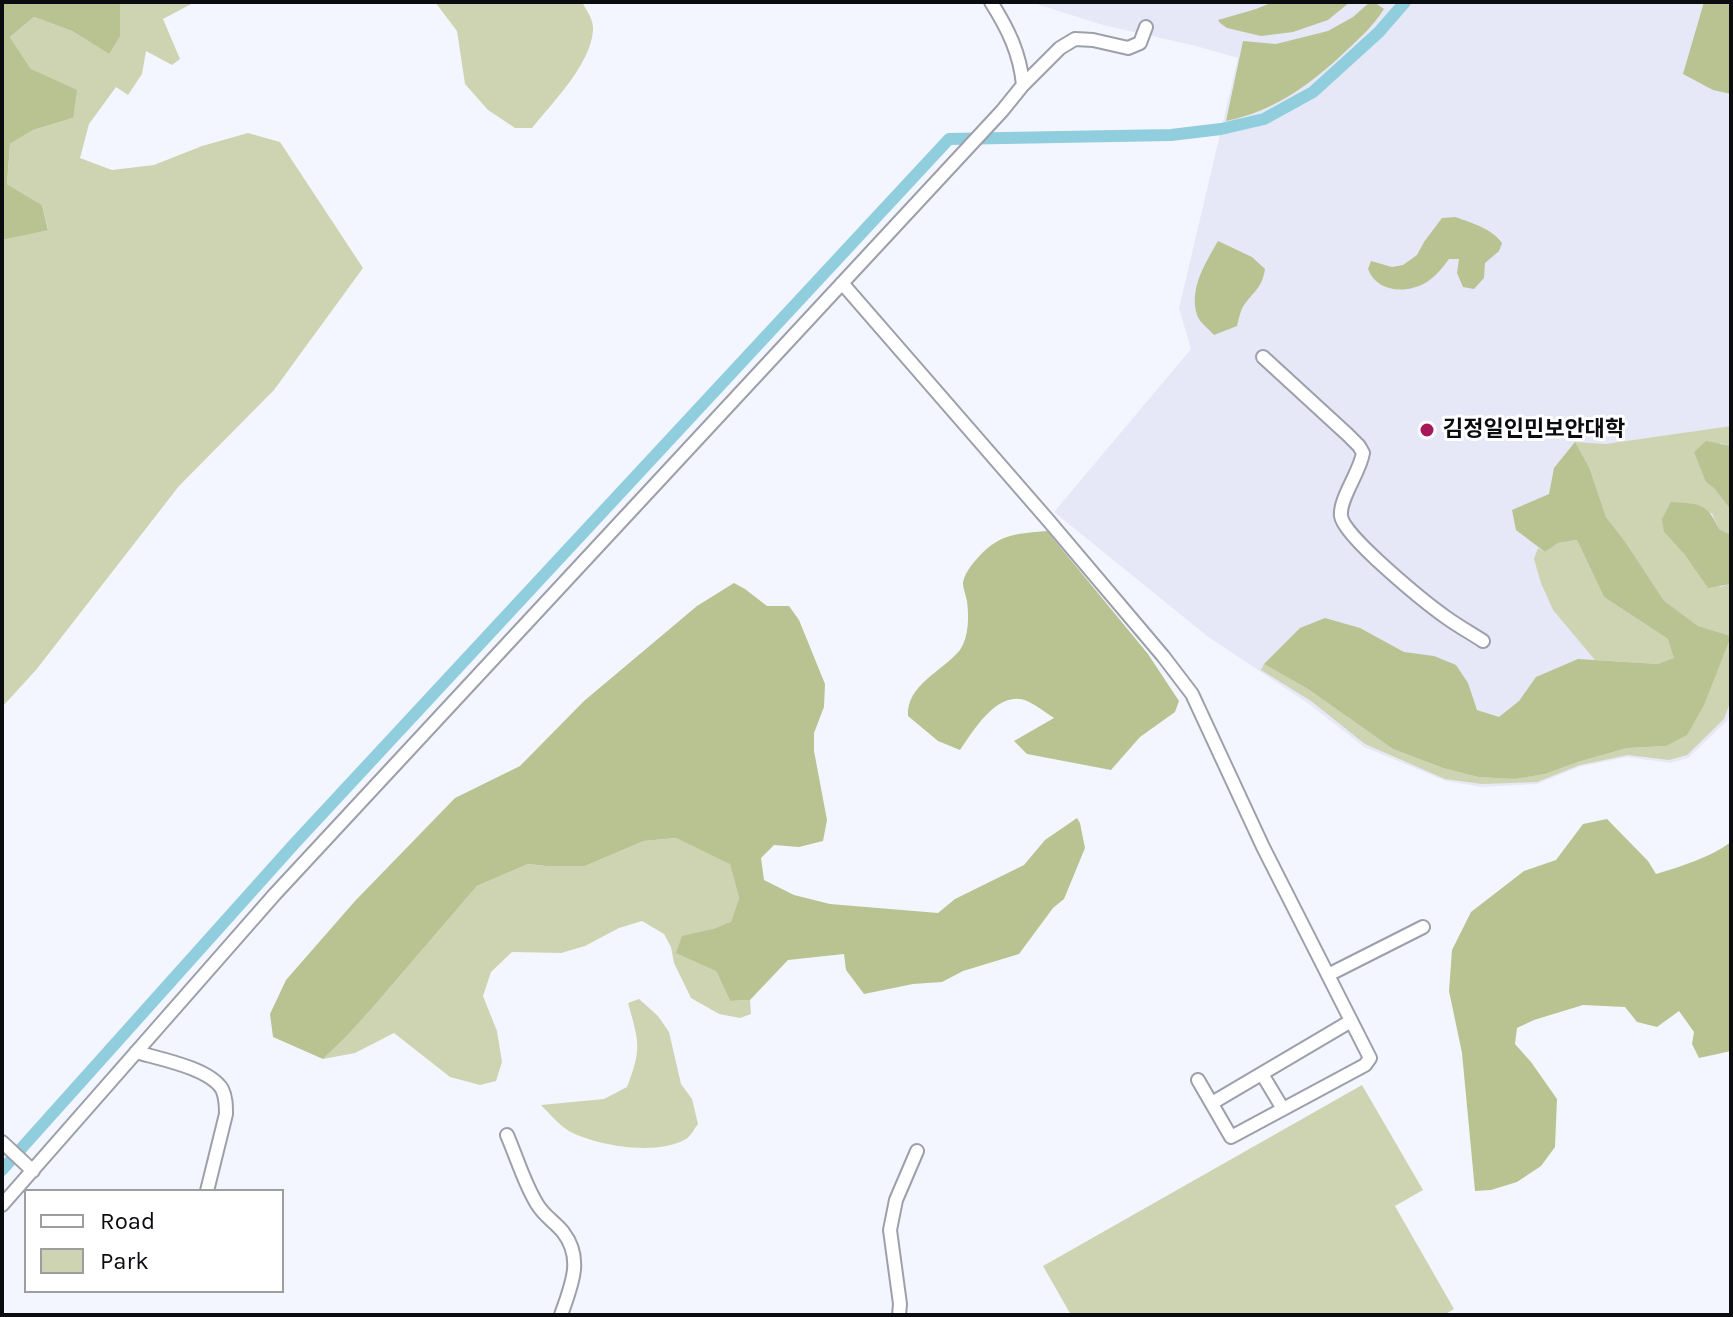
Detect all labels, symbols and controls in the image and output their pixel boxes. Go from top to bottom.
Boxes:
place label: 김정일인민보안대학 [1443,417,1625,443]
marker: 김정일인민보안대학 [1418,421,1436,439]
legend [24,1189,284,1293]
text: Road [100,1207,155,1235]
text: Park [100,1247,149,1275]

